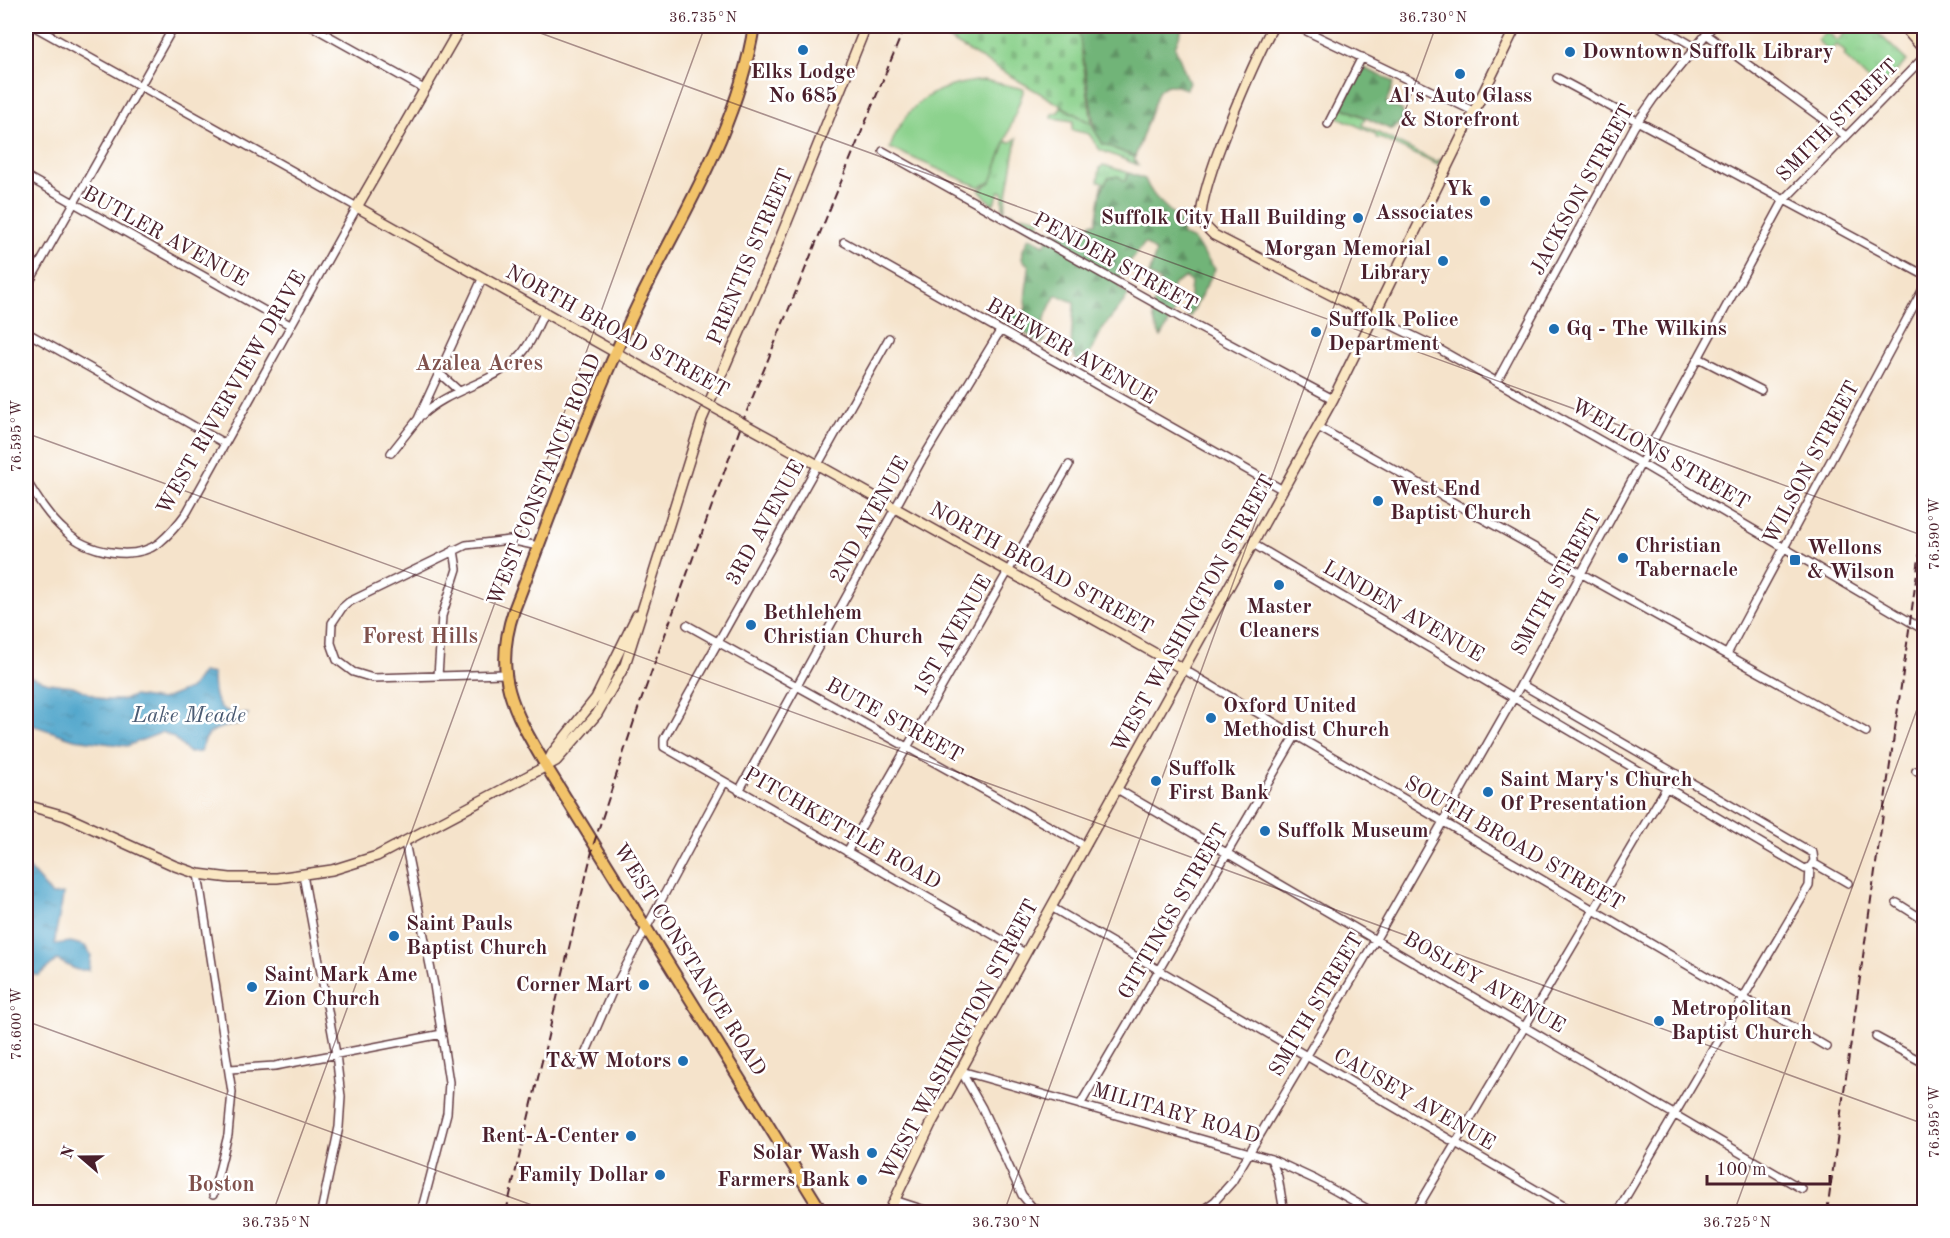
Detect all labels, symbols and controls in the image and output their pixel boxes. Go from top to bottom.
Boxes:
text: 36.735°N [669,11,737,26]
text: 36.730°N [1399,11,1467,26]
place label: Downtown Suffolk Library [1582,42,1834,63]
marker: Elks Lodge No 685 [796,43,810,57]
marker: Downtown Suffolk Library [1563,45,1577,59]
street label: SMITH STREET [1773,56,1903,186]
place label: Elks Lodge No 685 [750,62,856,107]
marker: Al's Auto Glass & Storefront [1453,67,1467,81]
place label: Al's Auto Glass & Storefront [1388,86,1532,131]
street label: JACKSON STREET [1527,101,1639,279]
street label: PRENTIS STREET [704,166,798,348]
place label: Yk Associates [1375,179,1473,224]
street label: BUTLER AVENUE [79,183,251,291]
marker: Yk Associates [1478,194,1492,208]
place label: Suffolk City Hall Building [1101,208,1346,229]
street label: PENDER STREET [1030,209,1200,317]
marker: Suffolk City Hall Building [1351,211,1365,225]
place label: Morgan Memorial Library [1264,239,1431,284]
marker: Morgan Memorial Library [1436,254,1450,268]
street label: NORTH BROAD STREET [502,262,732,402]
street label: WEST RIVERVIEW DRIVE [154,268,310,518]
street label: BREWER AVENUE [983,295,1159,409]
place label: Suffolk Police Department [1328,310,1459,355]
place label: Gq - The Wilkins [1566,319,1727,340]
marker: Gq - The Wilkins [1547,322,1561,336]
marker: Suffolk Police Department [1309,325,1323,339]
street label: WEST CONSTANCE ROAD [485,351,605,609]
district label: Azalea Acres [415,353,543,375]
street label: WILSON STREET [1760,378,1864,548]
street label: WELLONS STREET [1567,395,1753,515]
text: 76.595°W [10,400,25,472]
street label: 2ND AVENUE [827,453,913,587]
street label: 3RD AVENUE [723,457,809,589]
street label: WEST WASHINGTON STREET [1109,472,1279,756]
place label: West End Baptist Church [1390,479,1532,524]
marker: West End Baptist Church [1371,494,1385,508]
text: 76.590°W [1928,498,1943,570]
street label: NORTH BROAD STREET [926,499,1156,639]
street label: SMITH STREET [1508,506,1606,660]
place label: Christian Tabernacle [1635,536,1738,581]
place label: Wellons & Wilson [1807,538,1895,583]
marker: Christian Tabernacle [1616,551,1630,565]
marker: Wellons & Wilson [1788,553,1802,567]
street label: LINDEN AVENUE [1319,557,1487,667]
street label: 1ST AVENUE [910,572,996,700]
marker: Master Cleaners [1272,578,1286,592]
place label: Master Cleaners [1239,597,1319,642]
place label: Bethlehem Christian Church [763,603,923,648]
marker: Bethlehem Christian Church [744,618,758,632]
district label: Forest Hills [362,626,478,648]
street label: BUTE STREET [822,675,966,767]
place label: Oxford United Methodist Church [1223,696,1390,741]
water label: Lake Meade [131,705,246,727]
marker: Oxford United Methodist Church [1204,711,1218,725]
place label: Suffolk First Bank [1168,759,1269,804]
street label: PITCHKETTLE ROAD [740,764,944,894]
place label: Saint Mary's Church Of Presentation [1500,770,1693,815]
street label: SOUTH BROAD STREET [1401,773,1627,915]
marker: Suffolk First Bank [1149,774,1163,788]
marker: Saint Mary's Church Of Presentation [1481,785,1495,799]
street label: GITTINGS STREET [1115,821,1233,1003]
place label: Suffolk Museum [1277,821,1429,842]
marker: Suffolk Museum [1258,824,1272,838]
street label: WEST CONSTANCE ROAD [609,840,769,1080]
street label: WEST WASHINGTON STREET [877,896,1043,1184]
place label: Saint Pauls Baptist Church [406,914,548,959]
street label: BOSLEY AVENUE [1400,928,1568,1038]
marker: Saint Pauls Baptist Church [387,929,401,943]
street label: SMITH STREET [1266,930,1368,1080]
place label: Saint Mark Ame Zion Church [264,965,418,1010]
place label: Corner Mart [516,975,632,996]
marker: Corner Mart [637,978,651,992]
marker: Saint Mark Ame Zion Church [245,980,259,994]
text: 76.600°W [10,988,25,1060]
place label: Metropolitan Baptist Church [1671,999,1813,1044]
marker: Metropolitan Baptist Church [1652,1014,1666,1028]
street label: CAUSEY AVENUE [1330,1045,1498,1155]
place label: T&W Motors [545,1051,671,1072]
marker: T&W Motors [676,1054,690,1068]
street label: MILITARY ROAD [1090,1080,1262,1148]
text: 76.595°W [1928,1086,1943,1158]
place label: Rent-A-Center [481,1126,619,1147]
north arrow [51,1127,111,1187]
marker: Rent-A-Center [624,1129,638,1143]
text: N [59,1143,79,1161]
place label: Solar Wash [752,1143,860,1164]
marker: Solar Wash [865,1146,879,1160]
scale bar [1707,1148,1830,1186]
text: 100 m [1716,1161,1767,1179]
place label: Family Dollar [518,1165,648,1186]
marker: Family Dollar [653,1168,667,1182]
place label: Farmers Bank [717,1170,850,1191]
marker: Farmers Bank [855,1173,869,1187]
district label: Boston [187,1174,255,1196]
text: 36.735°N [242,1216,310,1231]
text: 36.730°N [972,1216,1040,1231]
text: 36.725°N [1703,1216,1771,1231]

